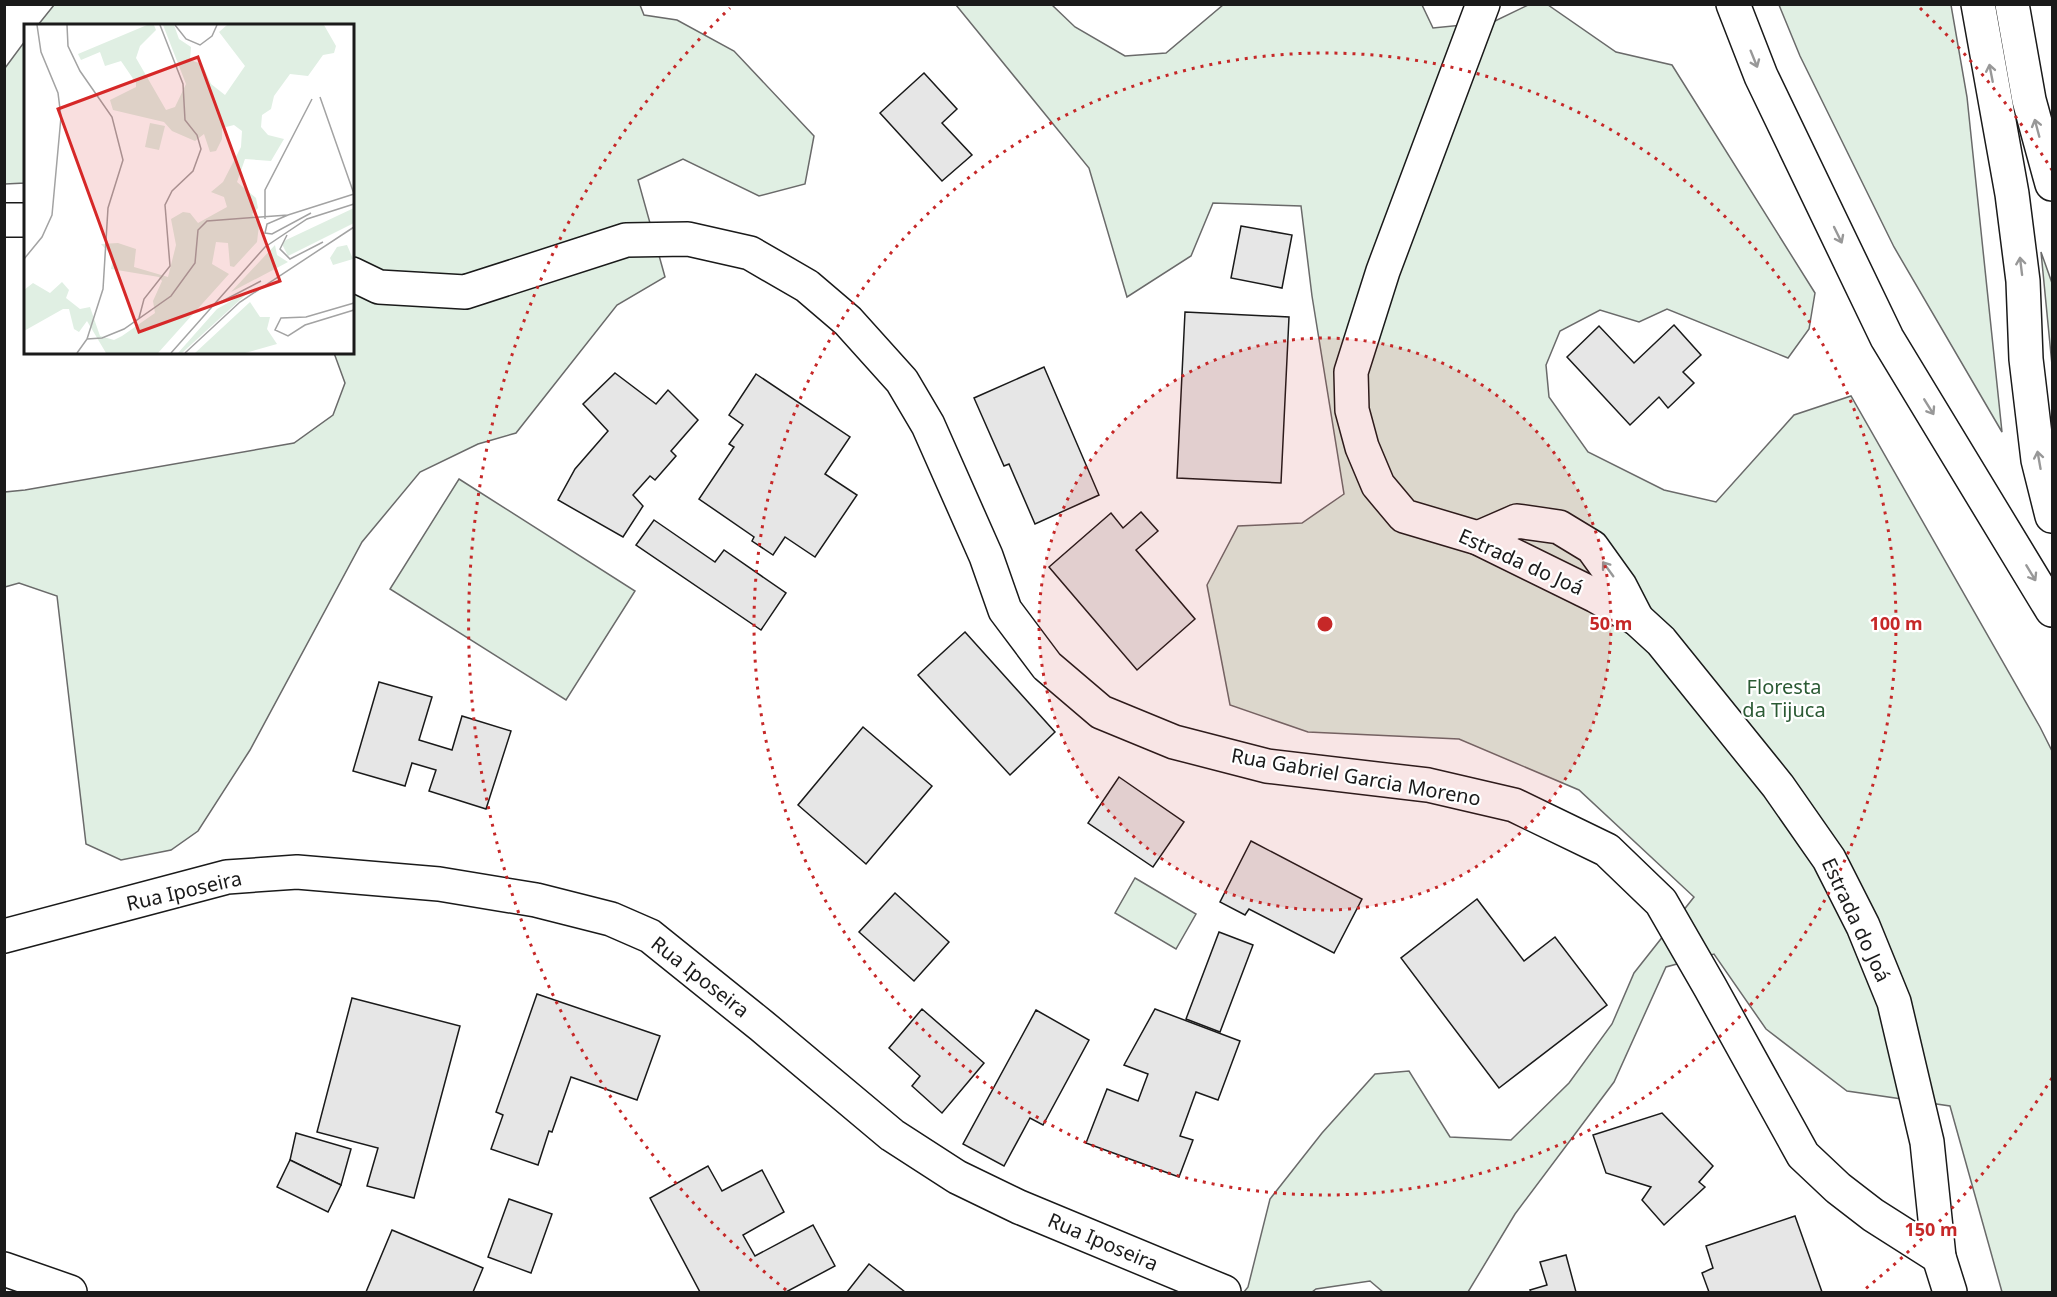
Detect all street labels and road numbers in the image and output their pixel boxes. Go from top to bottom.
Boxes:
street label: Estrada do Joá [1454,522,1588,601]
street label: Rua Gabriel Garcia Moreno [1229,741,1483,812]
street label: Estrada do Joá [1816,853,1897,986]
street label: Rua Iposeira [124,864,244,917]
street label: Rua Iposeira [646,930,755,1023]
street label: Rua Iposeira [1044,1206,1163,1277]

